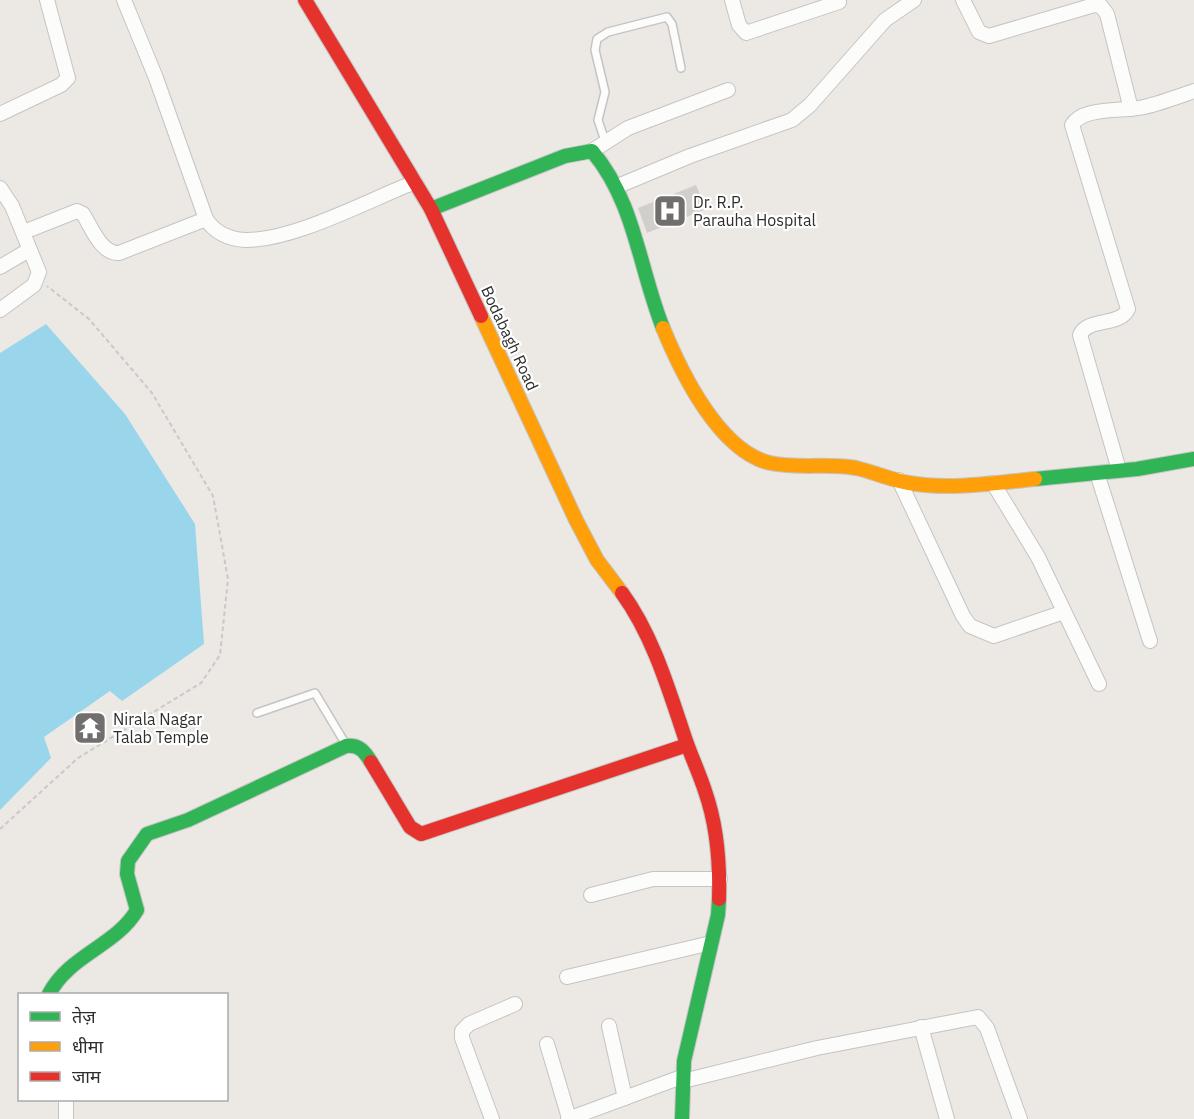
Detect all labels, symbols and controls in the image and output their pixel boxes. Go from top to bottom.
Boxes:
place label: Dr. R.P. Parauha Hospital [693,192,816,230]
hospital icon: Dr. R.P. Parauha Hospital [652,193,688,229]
street label: Bodabagh Road [477,282,543,394]
place label: Nirala Nagar Talab Temple [113,709,209,747]
temple icon: Nirala Nagar Talab Temple [72,710,108,746]
legend [18,993,228,1101]
text: तेज़ [72,1005,96,1028]
text: धीमा [72,1035,103,1058]
text: जाम [72,1065,102,1088]

